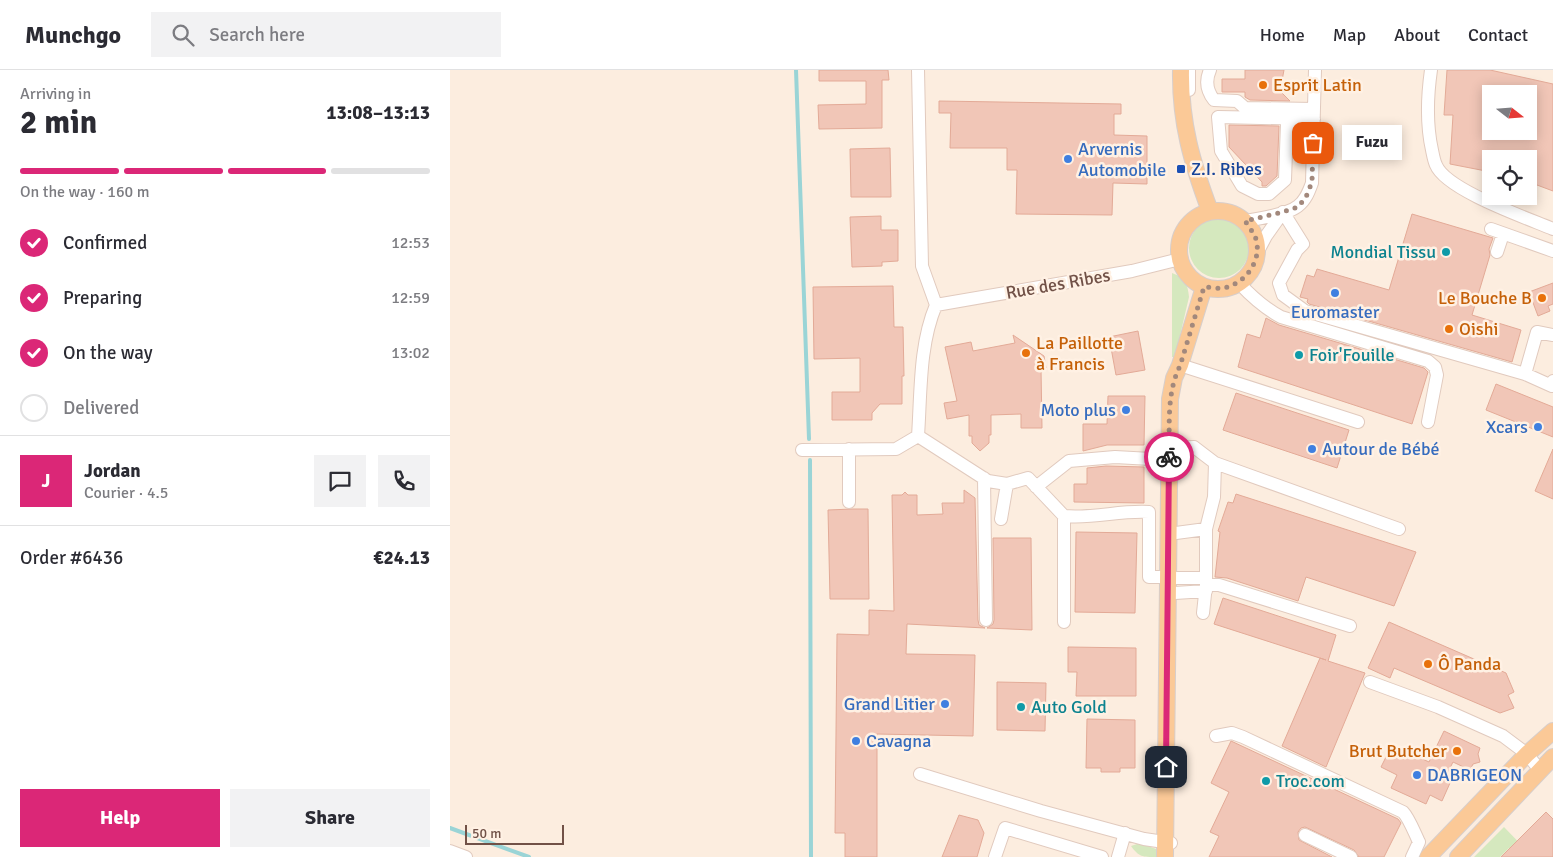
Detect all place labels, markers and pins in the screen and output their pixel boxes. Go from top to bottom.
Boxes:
place label: Esprit Latin [1273,74,1362,96]
marker: Esprit Latin [1257,79,1269,91]
pin [1292,122,1334,164]
callout: Fuzu [1343,126,1403,160]
place label: Arvernis Automobile [1078,138,1166,181]
marker: Arvernis Automobile [1062,153,1074,165]
place label: Z.I. Ribes [1191,158,1262,180]
marker: Z.I. Ribes [1175,163,1187,175]
place label: Mondial Tissu [1330,241,1436,263]
marker: Mondial Tissu [1440,246,1452,258]
marker: Euromaster [1329,287,1341,299]
place label: Le Bouche B [1438,287,1532,309]
marker: Le Bouche B [1536,292,1548,304]
place label: Euromaster [1291,301,1380,323]
place label: Oishi [1459,318,1498,340]
marker: Oishi [1443,323,1455,335]
place label: La Paillotte à Francis [1036,332,1123,375]
place label: Foir'Fouille [1309,344,1395,366]
marker: La Paillotte à Francis [1020,347,1032,359]
marker: Foir'Fouille [1293,349,1305,361]
place label: Moto plus [1040,399,1116,421]
marker: Moto plus [1120,404,1132,416]
place label: Xcars [1486,416,1528,438]
marker: Xcars [1532,421,1544,433]
place label: Autour de Bébé [1322,438,1440,460]
marker: Autour de Bébé [1306,443,1318,455]
place label: Ô Panda [1438,653,1501,675]
marker: Ô Panda [1422,658,1434,670]
place label: Grand Litier [844,693,935,715]
place label: Auto Gold [1031,696,1107,718]
marker: Grand Litier [939,698,951,710]
marker: Auto Gold [1015,701,1027,713]
place label: Cavagna [866,730,931,752]
marker: Cavagna [850,735,862,747]
place label: Brut Butcher [1349,740,1447,762]
marker: Brut Butcher [1451,745,1463,757]
pin [1145,746,1187,788]
place label: DABRIGEON [1427,764,1522,786]
marker: DABRIGEON [1411,769,1423,781]
place label: Troc.com [1276,770,1345,792]
marker: Troc.com [1260,775,1272,787]

